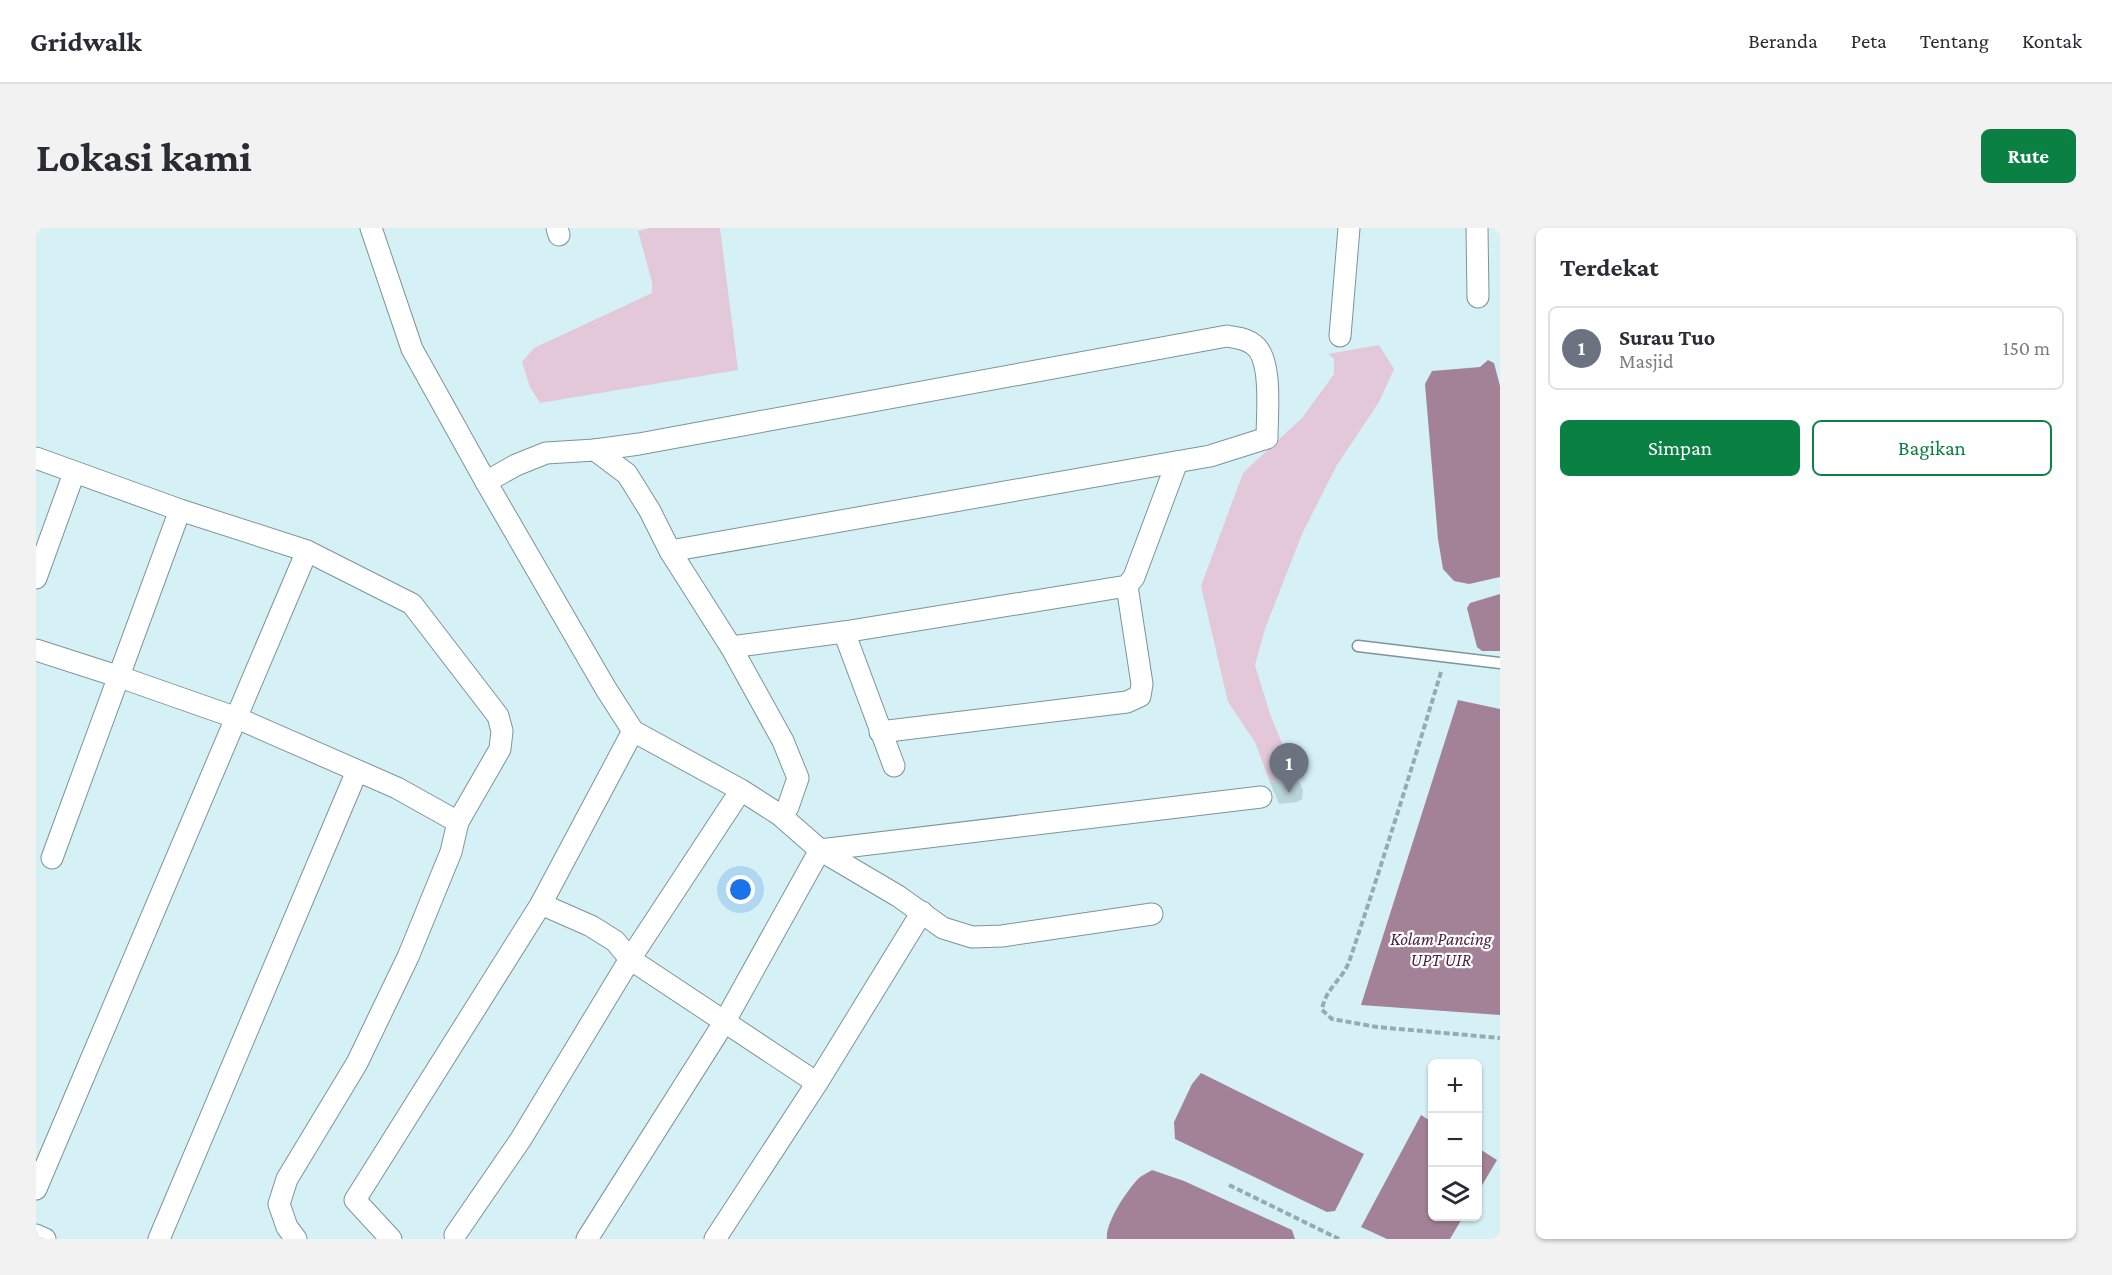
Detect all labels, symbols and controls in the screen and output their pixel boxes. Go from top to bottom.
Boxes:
text: Gridwalk [30,26,142,57]
text: Beranda [1748,29,1818,53]
text: Peta [1851,29,1887,53]
text: Tentang [1920,29,1989,53]
text: Kontak [2022,29,2082,53]
button: Rute [1981,129,2076,183]
text: Lokasi kami [36,133,252,180]
text: Terdekat [1560,253,1659,282]
text: Surau Tuo [1619,325,1715,350]
text: 1 [1578,337,1585,359]
text: 150 m [2003,337,2050,359]
text: Masjid [1619,350,1673,372]
button: Simpan [1560,420,1800,476]
button: Bagikan [1812,420,2052,476]
pin: 1 [1270,744,1308,793]
your location [726,875,755,904]
water label: Kolam Pancing UPT UIR [1390,929,1493,970]
map controls [1428,1059,1482,1221]
button: + [1428,1059,1482,1113]
button: − [1428,1113,1482,1167]
button: layers [1428,1167,1482,1221]

